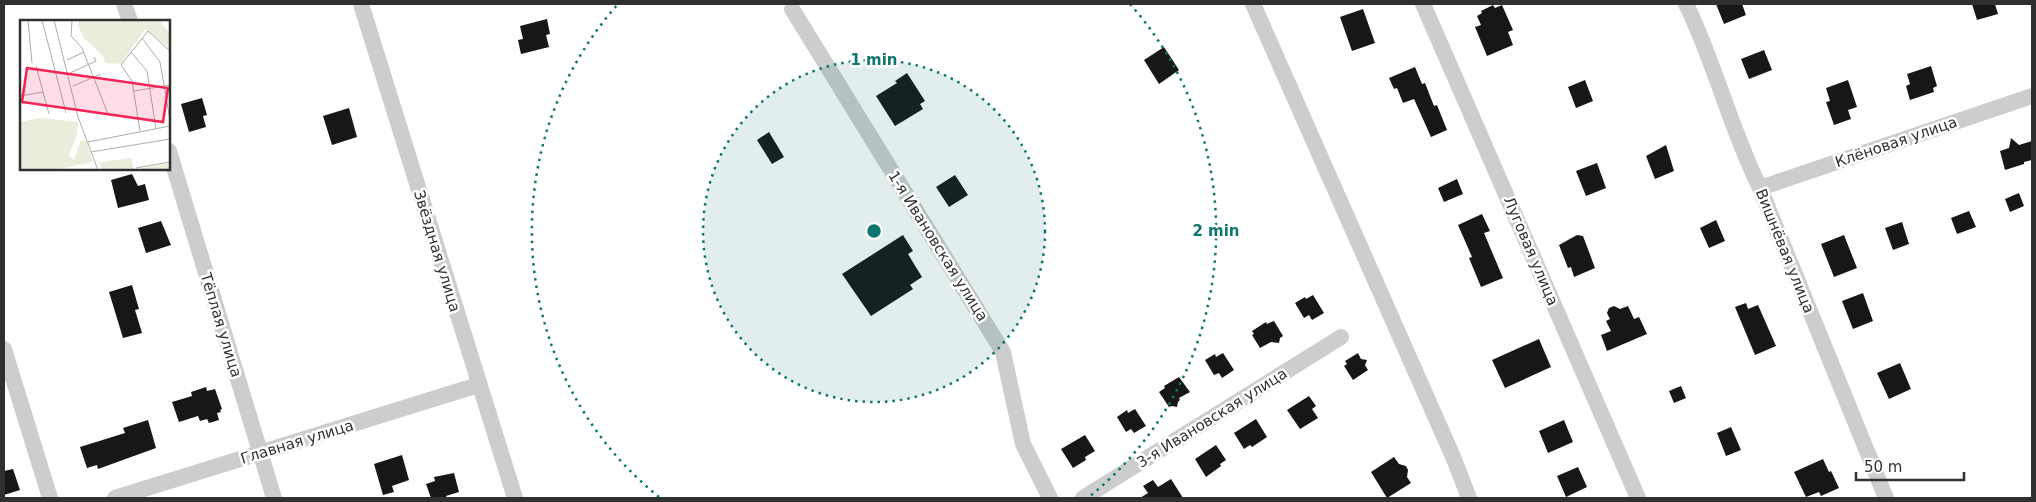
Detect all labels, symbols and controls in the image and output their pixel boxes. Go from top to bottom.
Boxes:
inset map [20,20,170,170]
text: 1 min [850,51,898,69]
street label: Клёновая улица [1833,113,1959,171]
street label: 1-я Ивановская улица [884,168,992,324]
street label: Вишнёвая улица [1752,186,1818,316]
street label: Звёздная улица [410,188,464,314]
street label: Луговая улица [1500,194,1562,308]
centre of rings [865,222,883,240]
text: 2 min [1192,222,1240,240]
street label: Тёплая улица [196,270,245,379]
street label: 3-я Ивановская улица [1134,364,1290,472]
street label: Главная улица [238,416,356,468]
scale bar [1856,450,1964,482]
text: 50 m [1864,458,1902,476]

